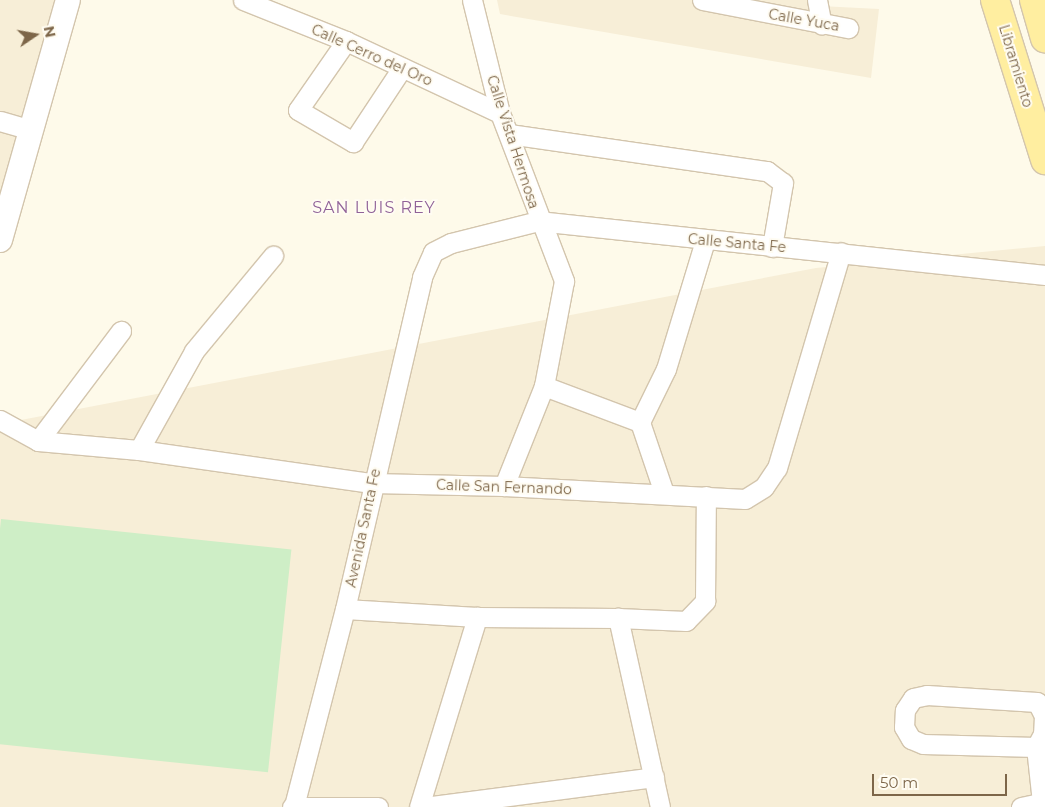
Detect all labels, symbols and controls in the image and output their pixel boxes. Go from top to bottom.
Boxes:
street label: Calle Yuca [767,6,841,34]
north arrow [10,10,60,60]
street label: Calle Cerro del Oro [309,21,435,89]
street label: Libramiento [995,23,1037,109]
text: N [40,24,60,39]
street label: Calle Vista Hermosa [483,73,543,211]
district label: SAN LUIS REY [311,198,437,218]
street label: Calle Santa Fe [687,230,787,256]
street label: Avenida Santa Fe [342,467,384,589]
street label: Calle San Fernando [436,476,572,498]
scale bar [875,764,1010,796]
text: 50 m [880,773,918,792]

